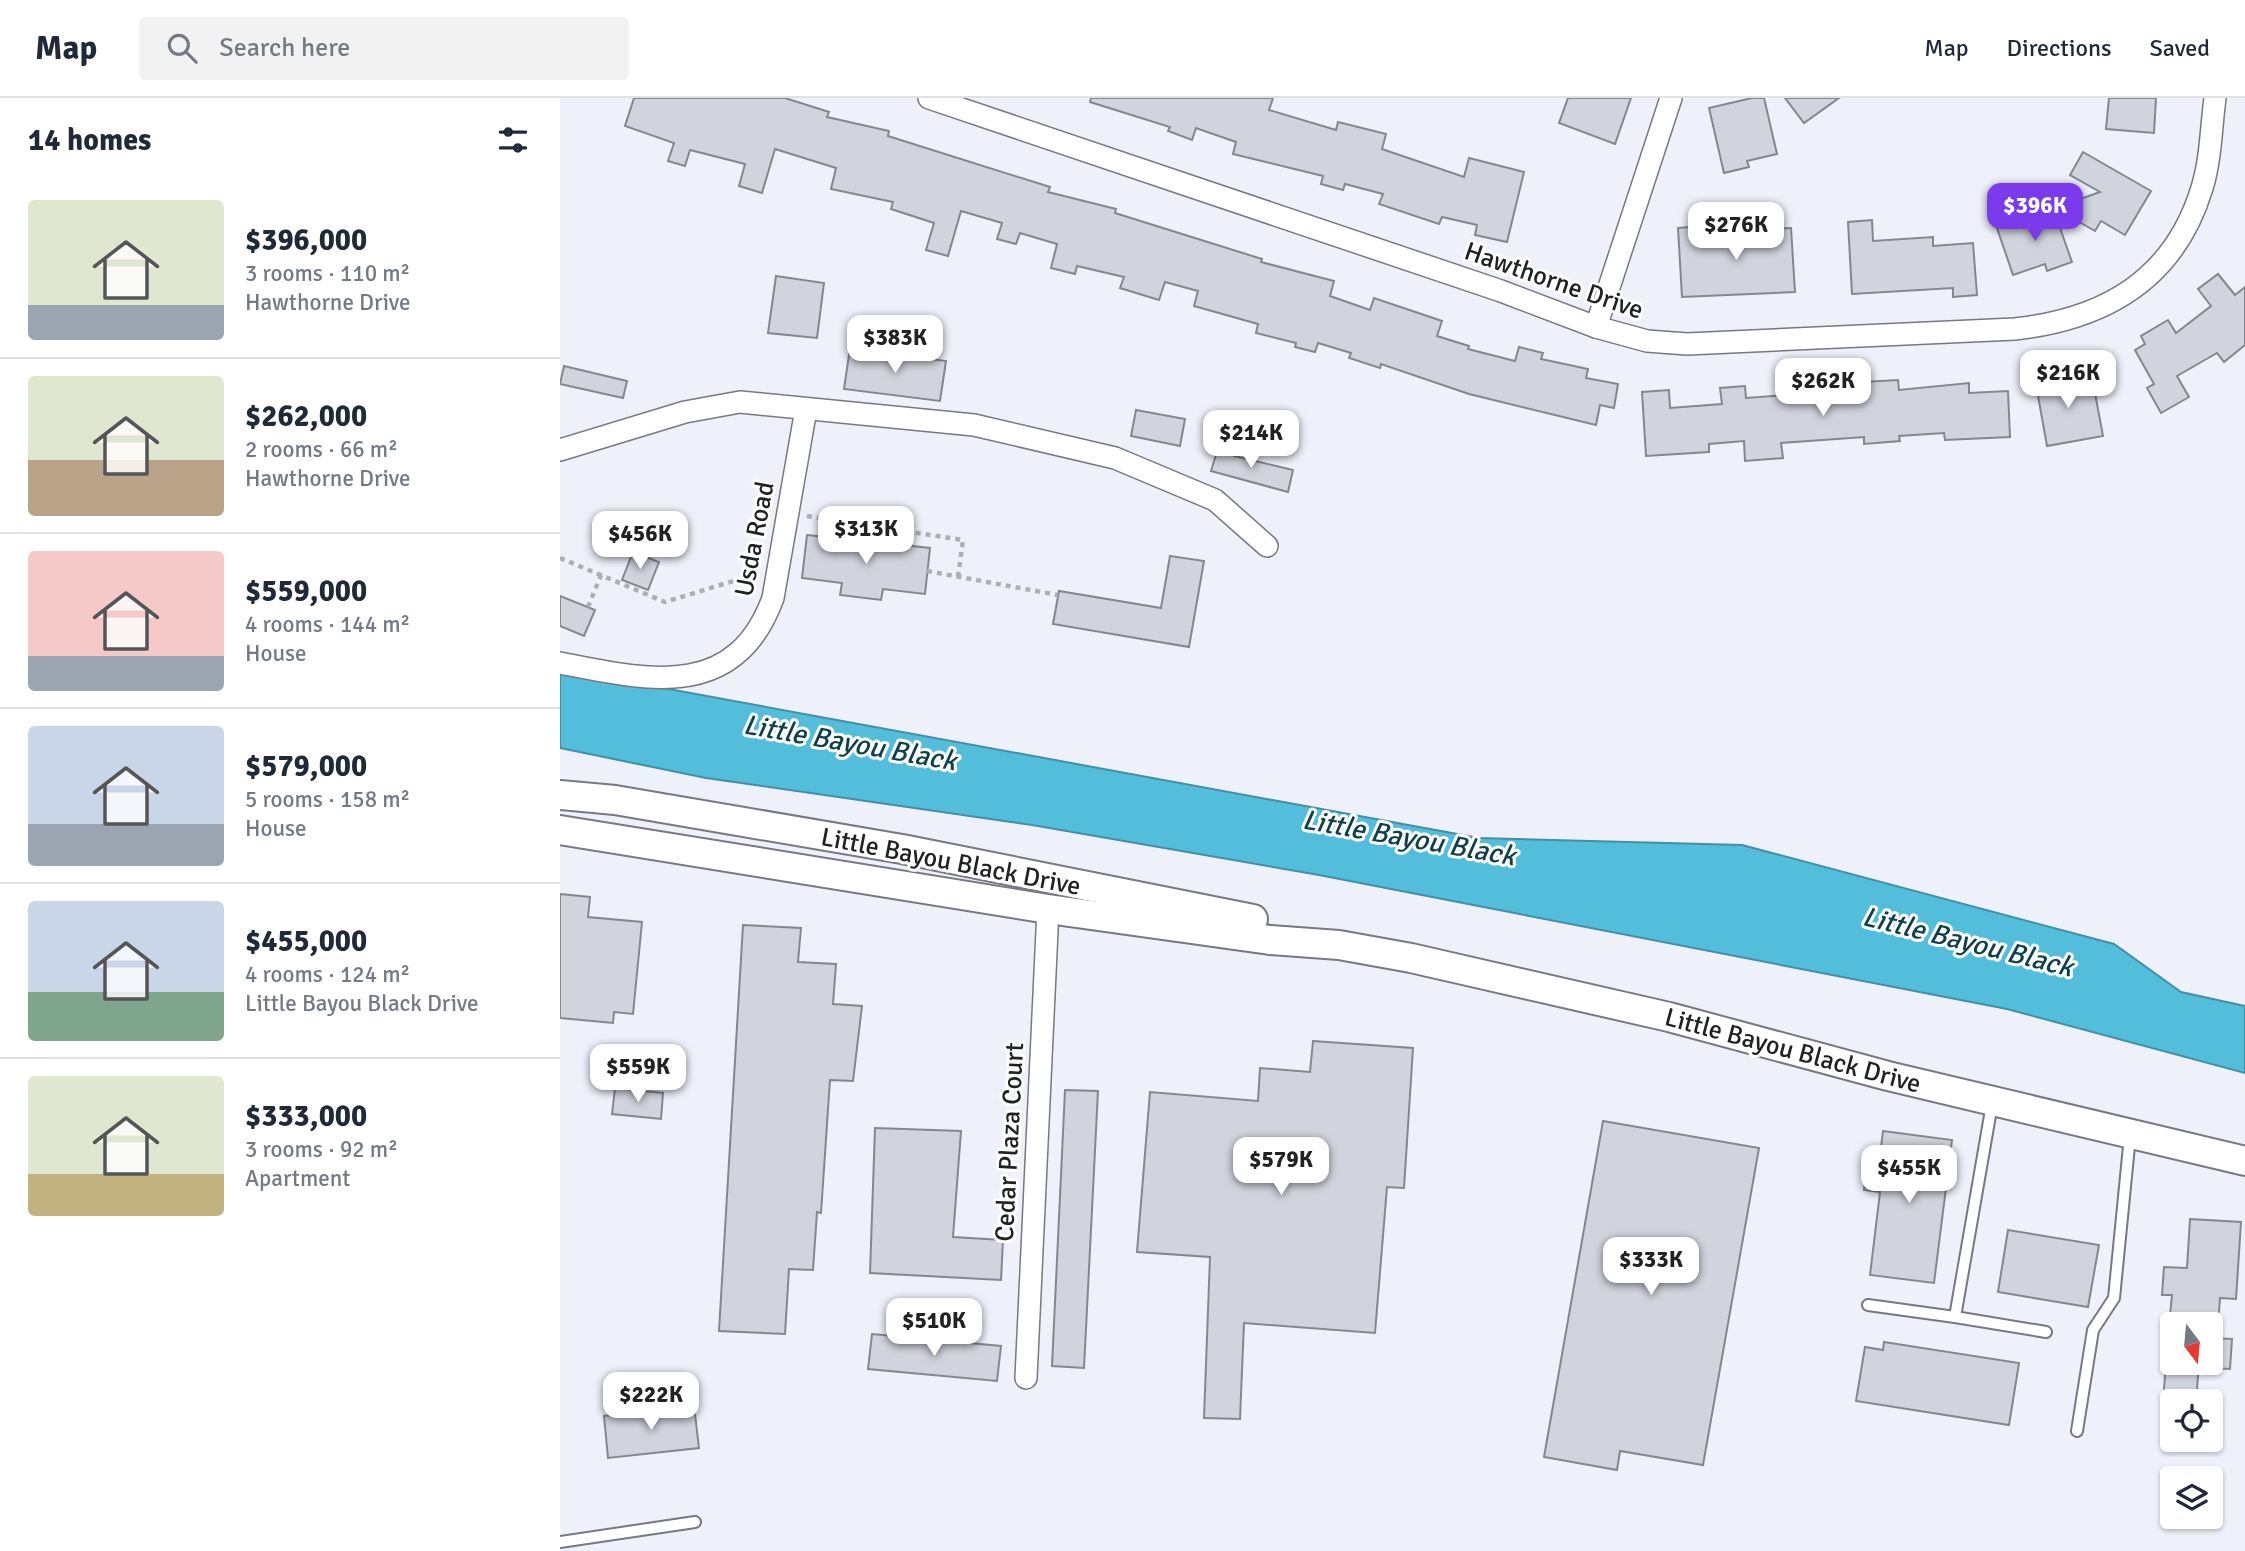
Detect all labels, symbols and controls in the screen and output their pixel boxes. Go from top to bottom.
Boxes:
search box [139,17,629,80]
text: Map [35,28,97,69]
icon: search [163,29,201,67]
text: Search here [219,32,350,64]
text: Map [1924,33,1969,63]
text: Directions [2007,33,2112,63]
text: Saved [2150,33,2210,63]
icon: filters [494,121,532,159]
text: 14 homes [28,122,151,159]
pin: $396K [1986,184,2084,243]
text: $396K [2003,191,2067,220]
pin: $276K [1687,202,1785,262]
text: $276K [1704,210,1768,239]
text: $396,000 [245,222,367,259]
icon: home [84,228,168,312]
street label: Hawthorne Drive [1460,235,1647,327]
text: 3 rooms · 110 m² [245,259,410,288]
text: Hawthorne Drive [245,288,410,317]
pin: $383K [846,316,944,375]
text: $383K [863,323,927,352]
pin: $216K [2019,350,2117,410]
pin: $262K [1774,358,1872,418]
text: $216K [2036,358,2100,387]
text: $262K [1791,366,1855,395]
text: $262,000 [245,398,367,435]
icon: home [84,404,168,488]
pin: $214K [1202,410,1300,470]
text: $214K [1219,418,1283,447]
text: 2 rooms · 66 m² [245,435,398,464]
text: Hawthorne Drive [245,464,410,493]
street label: Usda Road [728,479,782,599]
pin: $313K [817,506,915,566]
pin: $456K [591,512,689,571]
text: $313K [834,514,898,543]
text: $456K [608,519,672,548]
text: $559,000 [245,573,367,610]
icon: home [84,579,168,663]
text: 4 rooms · 144 m² [245,610,410,639]
text: House [245,639,307,668]
water label: Little Bayou Black [741,708,962,779]
text: $579,000 [245,748,367,785]
icon: home [84,754,168,838]
text: 5 rooms · 158 m² [245,785,410,814]
water label: Little Bayou Black [1300,803,1521,874]
text: House [245,814,307,843]
street label: Little Bayou Black Drive [818,821,1083,903]
water label: Little Bayou Black [1859,899,2079,985]
text: $455,000 [245,923,367,960]
icon: home [84,929,168,1013]
text: 4 rooms · 124 m² [245,960,410,989]
text: Little Bayou Black Drive [245,989,478,1018]
street label: Little Bayou Black Drive [1661,1001,1924,1101]
street label: Cedar Plaza Court [989,1042,1031,1242]
pin: $559K [589,1044,687,1104]
text: $559K [606,1052,670,1081]
text: $333,000 [245,1098,367,1135]
icon: home [84,1104,168,1188]
text: 3 rooms · 92 m² [245,1135,398,1164]
pin: $579K [1232,1138,1330,1197]
text: $579K [1249,1145,1313,1174]
pin: $455K [1860,1146,1958,1205]
text: $455K [1877,1153,1941,1182]
text: Apartment [245,1164,350,1193]
pin: $333K [1602,1238,1700,1297]
text: $333K [1619,1245,1683,1274]
pin: $510K [885,1298,983,1358]
text: $510K [902,1306,966,1335]
north arrow [2160,1312,2222,1376]
map controls [2160,1312,2223,1529]
pin: $222K [602,1372,700,1432]
text: $222K [619,1380,683,1409]
button: locate [2160,1389,2223,1452]
button: layers [2160,1466,2223,1529]

